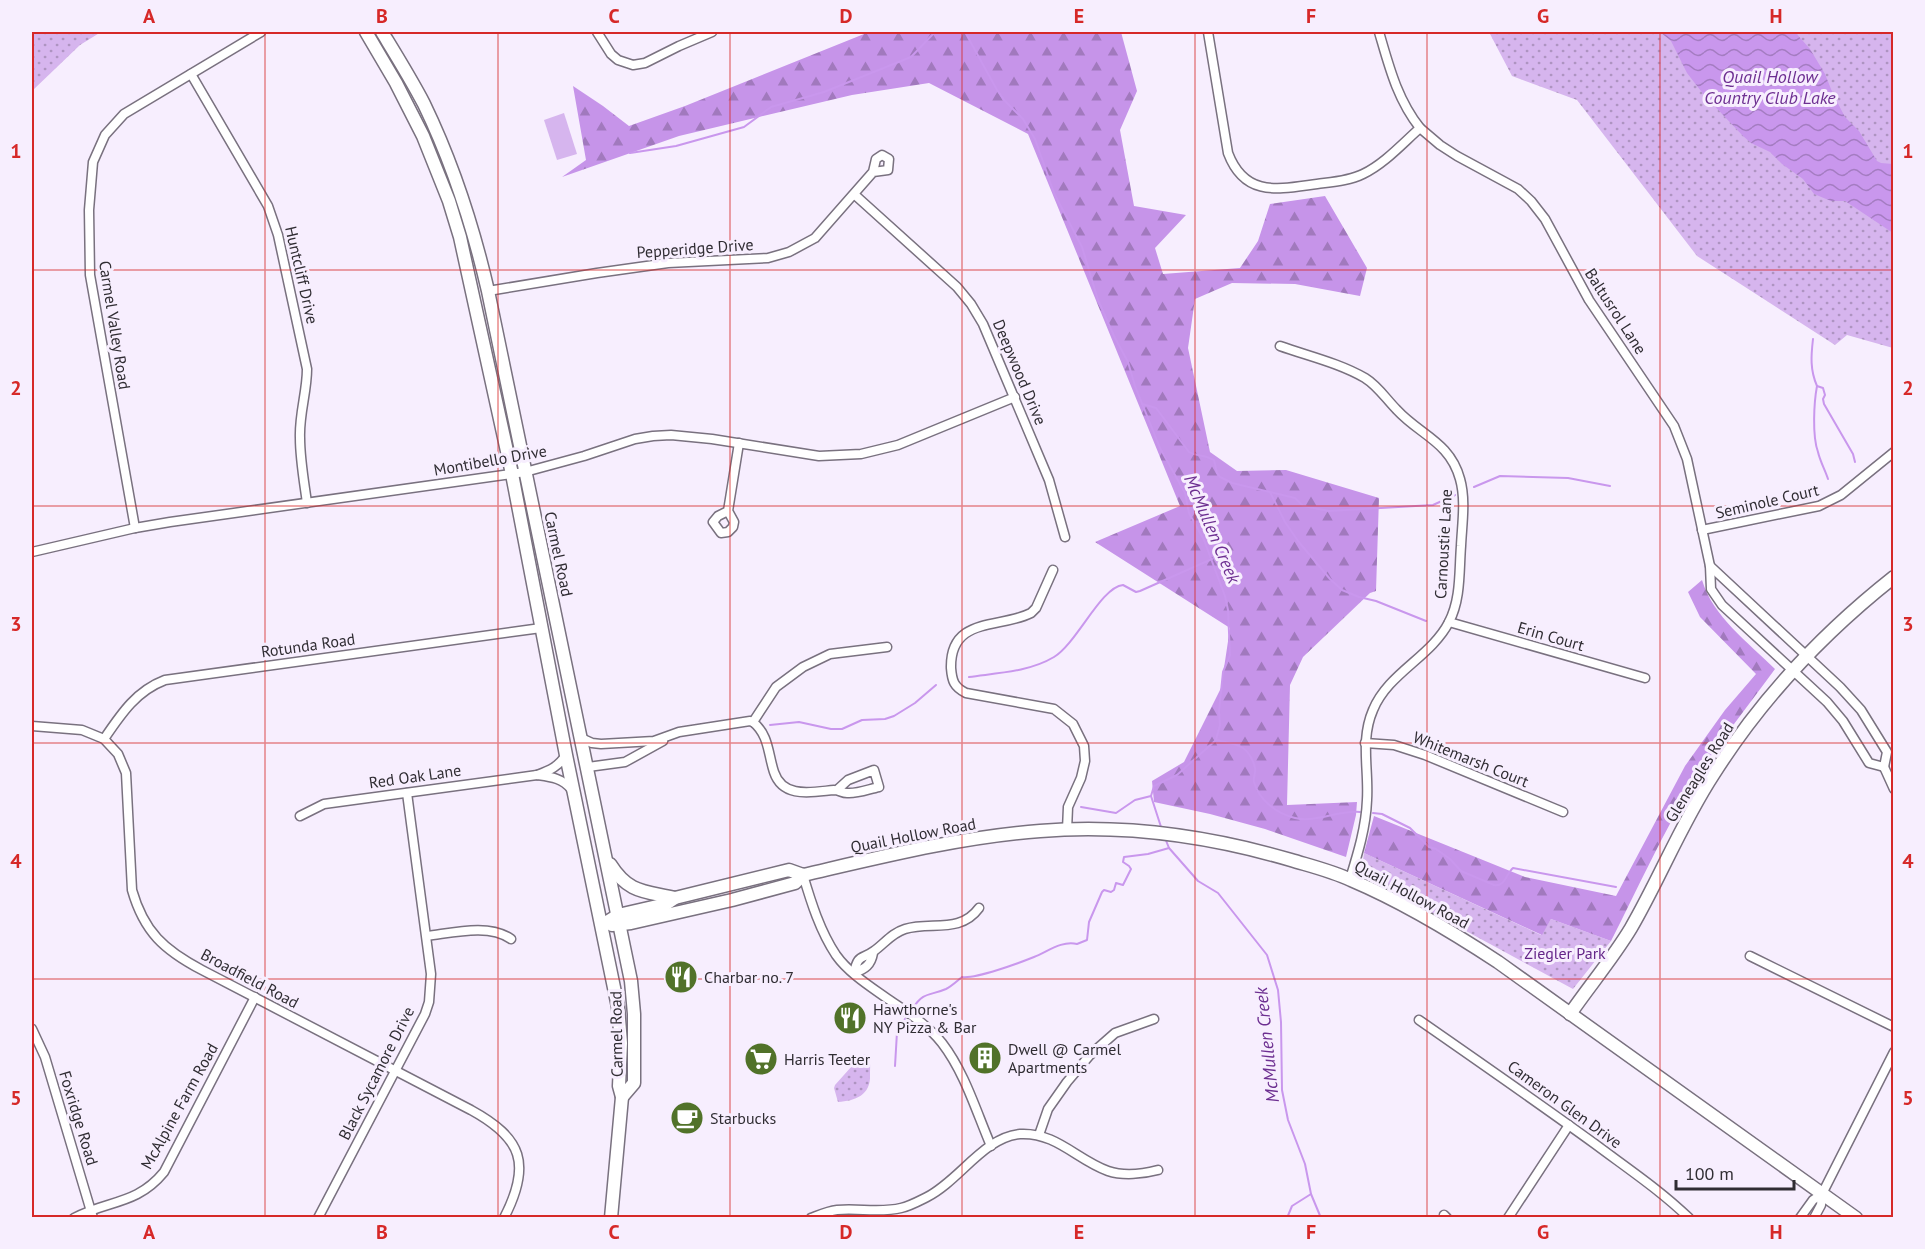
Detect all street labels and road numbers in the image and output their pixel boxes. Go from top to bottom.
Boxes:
street label: Huntcliff Drive [281,224,323,326]
street label: Pepperidge Drive [636,234,754,262]
street label: Carmel Valley Road [95,259,135,391]
street label: Baltusrol Lane [1581,264,1651,358]
street label: Deepwood Drive [989,316,1051,428]
street label: Montibello Drive [432,440,548,480]
street label: Seminole Court [1713,479,1821,523]
street label: Carnoustie Lane [1430,489,1456,599]
street label: Carmel Road [540,510,578,598]
street label: Erin Court [1515,617,1587,655]
street label: Rotunda Road [260,628,356,662]
street label: Gleneagles Road [1660,718,1738,826]
street label: Whitemarsh Court [1410,727,1532,792]
street label: Red Oak Lane [368,760,462,792]
street label: Quail Hollow Road [849,813,977,857]
street label: Quail Hollow Road [1351,855,1473,933]
street label: Broadfield Road [198,944,302,1012]
street label: Carmel Road [605,991,627,1077]
street label: Black Sycamore Drive [334,1003,418,1143]
street label: McAlpine Farm Road [136,1040,222,1172]
street label: Cameron Glen Drive [1504,1056,1626,1152]
street label: Foxridge Road [55,1068,103,1168]

